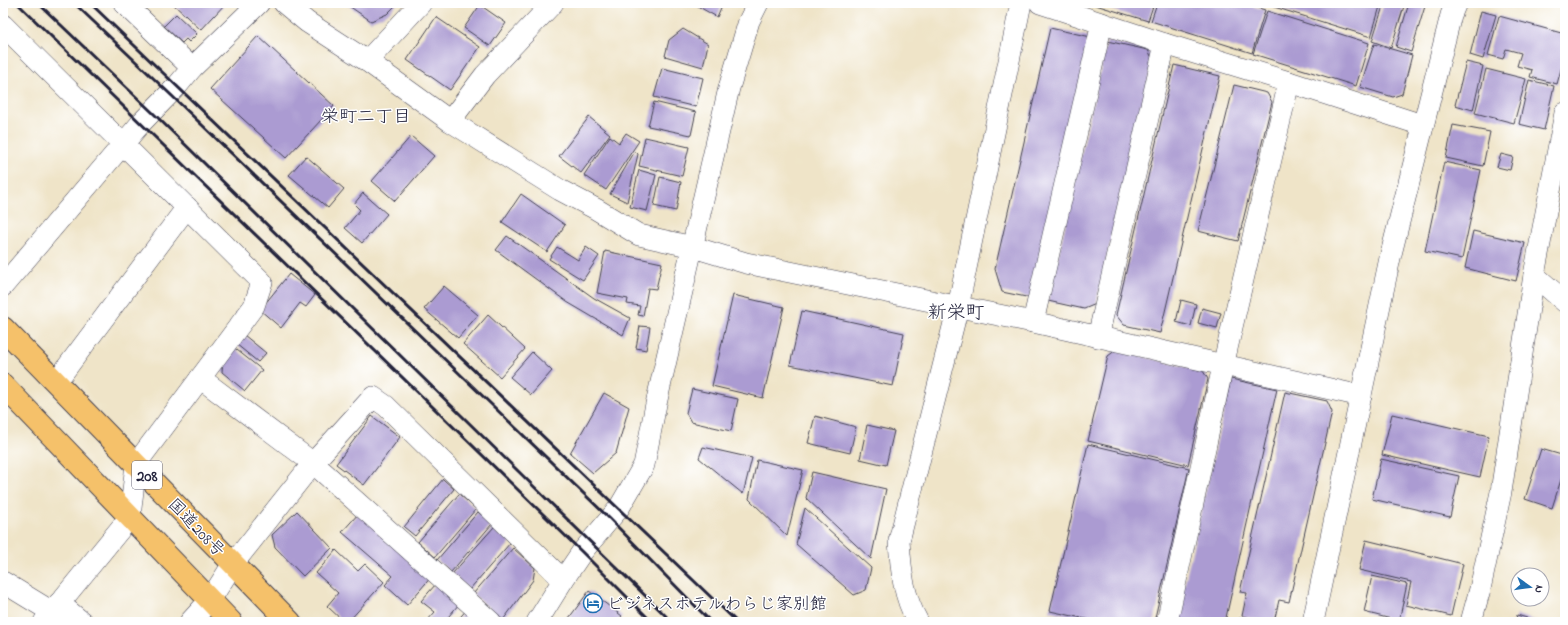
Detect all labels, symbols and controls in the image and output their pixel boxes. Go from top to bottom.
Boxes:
district label: 栄町二丁目 [321,105,411,131]
district label: 新栄町 [927,300,985,327]
road number: 208 [132,461,162,489]
street label: 国道208号 [162,493,230,563]
north arrow [1510,567,1550,607]
text: N [1530,584,1547,595]
hotel icon: ビジネスホテルわらじ家別館 [582,592,604,614]
place label: ビジネスホテルわらじ家別館 [607,592,827,617]

